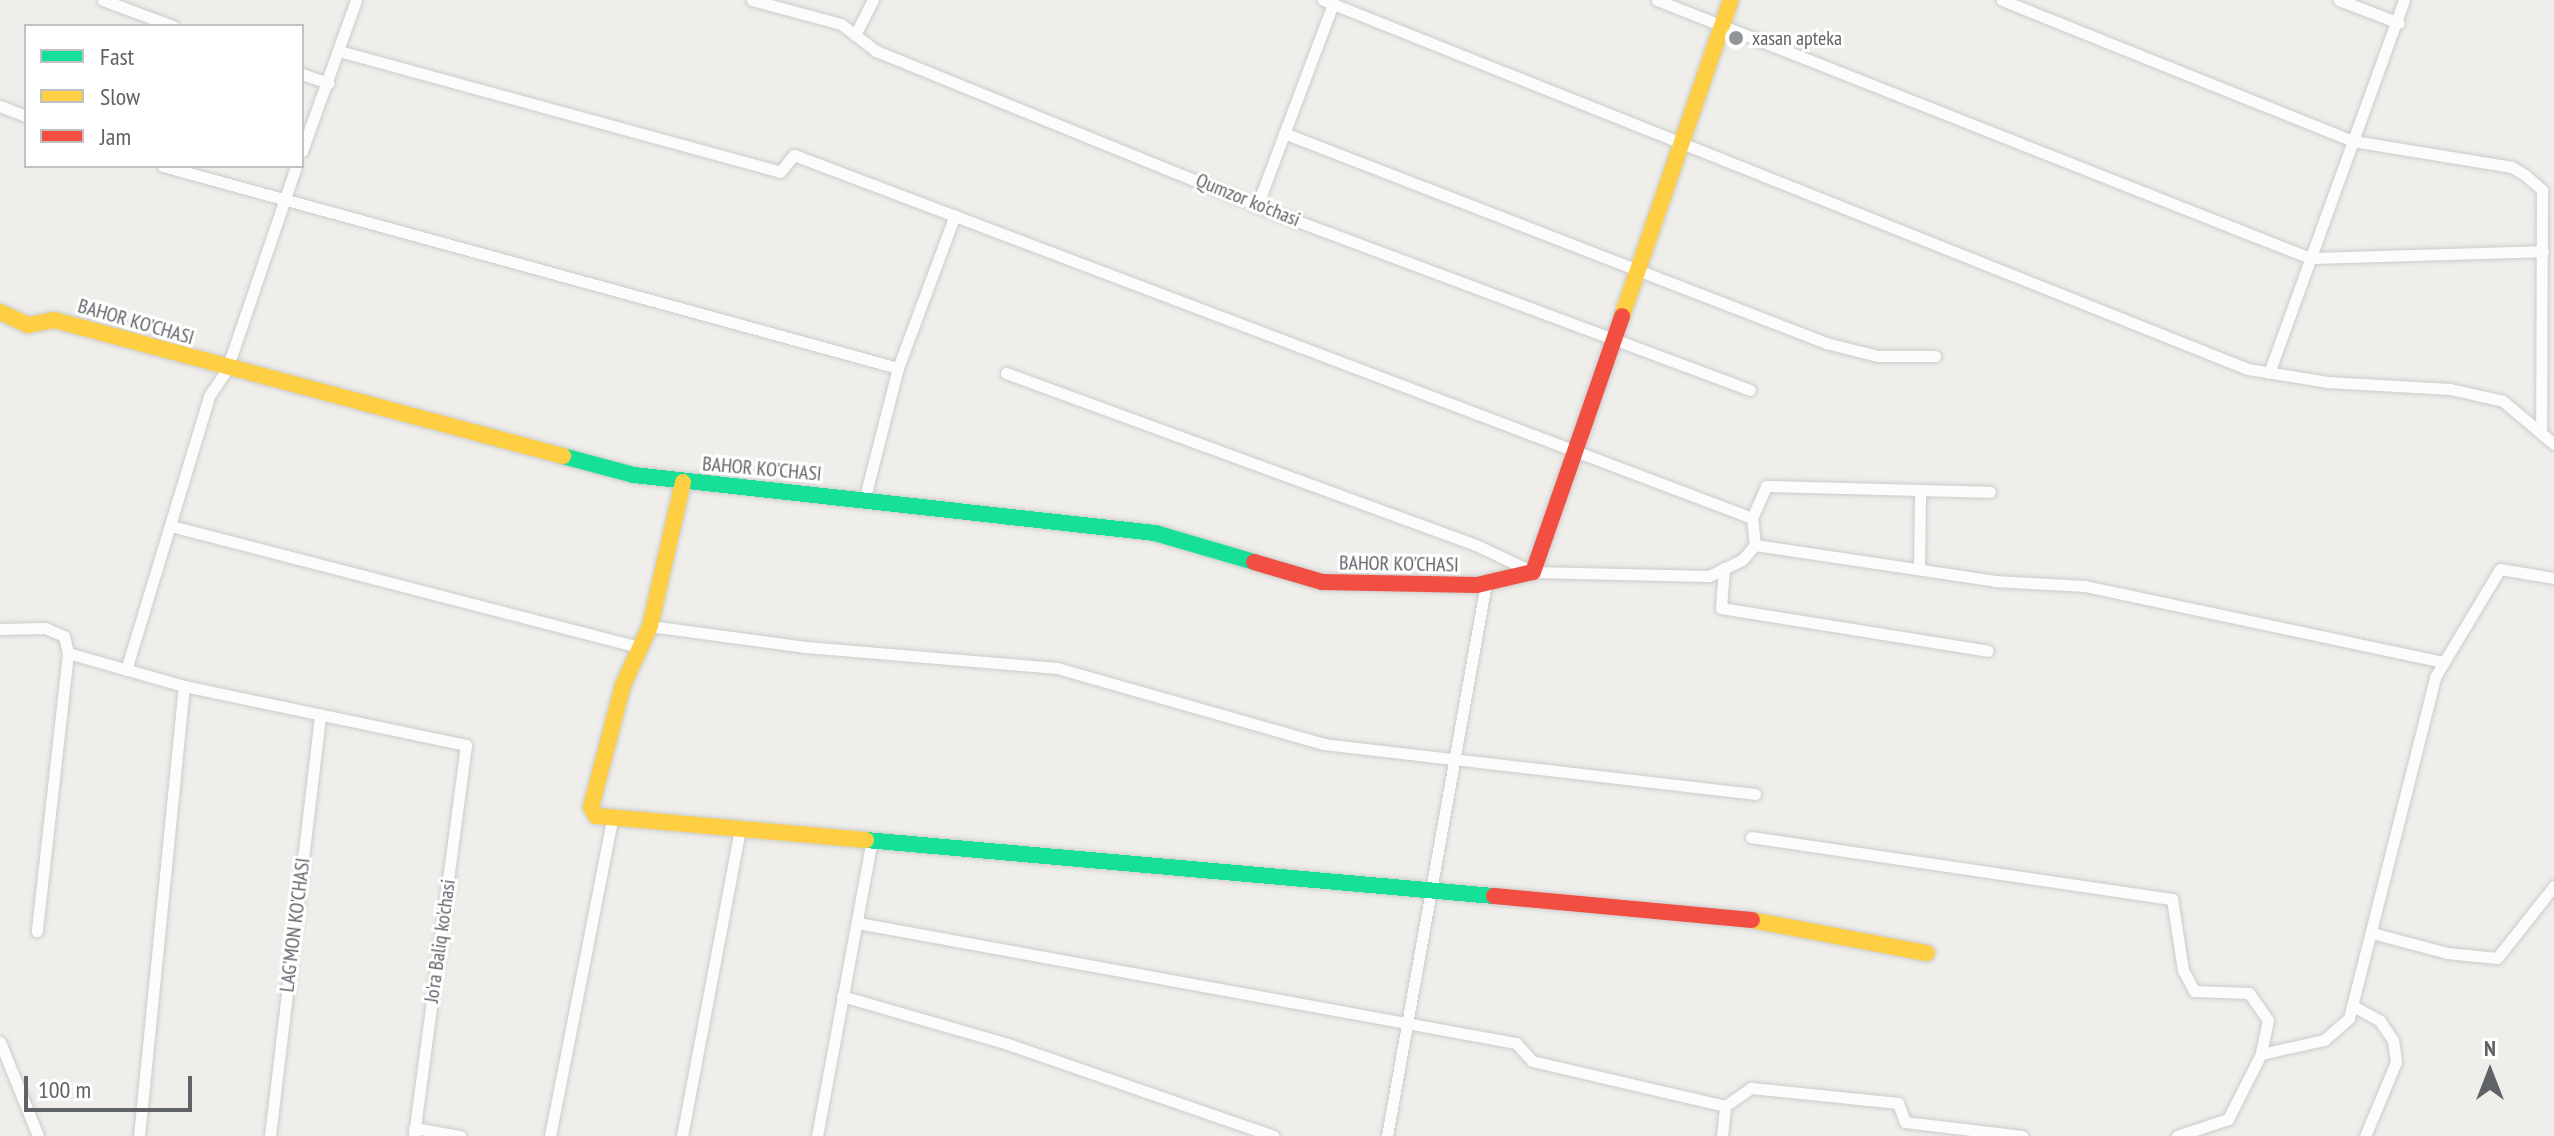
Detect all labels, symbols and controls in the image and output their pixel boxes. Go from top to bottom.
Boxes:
legend [24,24,304,168]
place label: xasan apteka [1752,26,1842,50]
marker: xasan apteka [1727,29,1745,47]
text: Fast [100,41,134,72]
text: Slow [100,81,140,112]
text: Jam [100,121,131,152]
street label: Qumzor ko'chasi [1192,168,1304,232]
street label: BAHOR KO'CHASI [75,294,197,350]
street label: BAHOR KO'CHASI [701,452,823,486]
street label: BAHOR KO'CHASI [1339,551,1459,577]
street label: LAG'MON KO'CHASI [275,857,315,993]
street label: Jo'ra Baliq ko'chasi [419,878,461,1004]
north arrow [2450,1032,2530,1112]
text: N [2484,1034,2496,1062]
scale bar [28,1060,196,1110]
text: 100 m [38,1074,91,1105]

